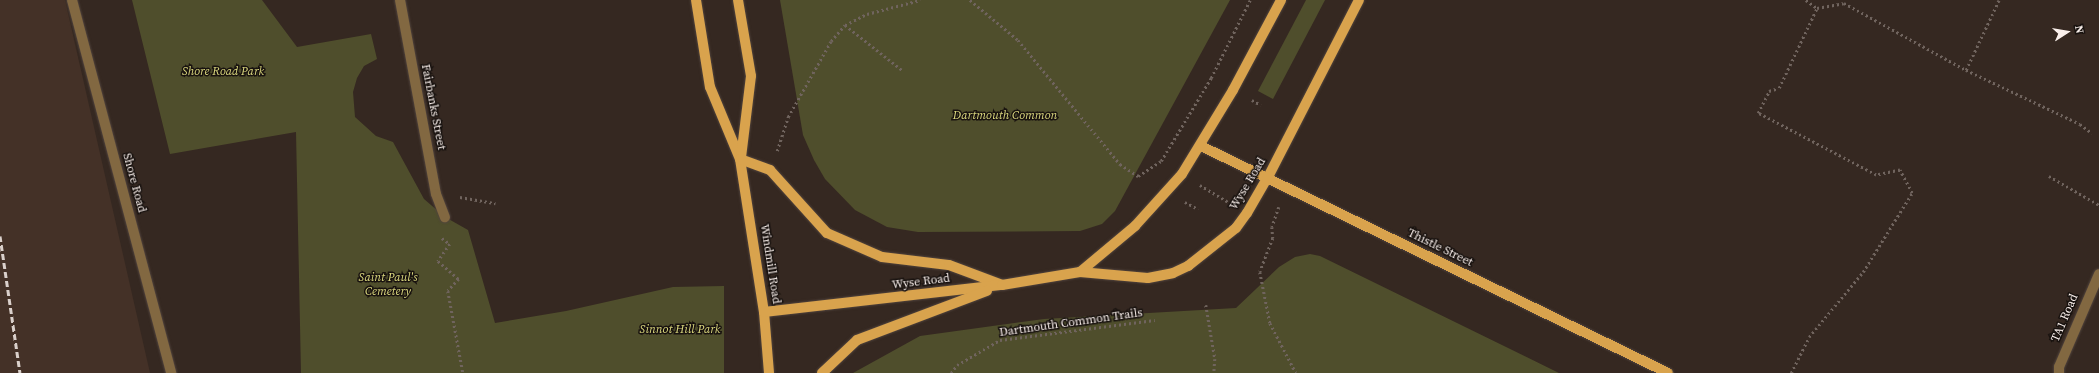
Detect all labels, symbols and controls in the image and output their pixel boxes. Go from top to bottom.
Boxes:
north arrow [2047,12,2087,52]
text: N [2071,24,2087,35]
street label: Fairbanks Street [418,63,448,151]
park label: Shore Road Park [182,65,264,79]
park label: Dartmouth Common [953,109,1057,123]
street label: Shore Road [119,152,149,214]
street label: Wyse Road [1227,155,1269,213]
street label: Windmill Road [757,223,783,305]
street label: Thistle Street [1405,226,1475,270]
park label: Saint Paul's Cemetery [359,271,417,299]
street label: Wyse Road [891,271,951,293]
street label: TA1 Road [2049,292,2081,344]
street label: Dartmouth Common Trails [998,306,1144,340]
park label: Sinnot Hill Park [640,323,720,337]

